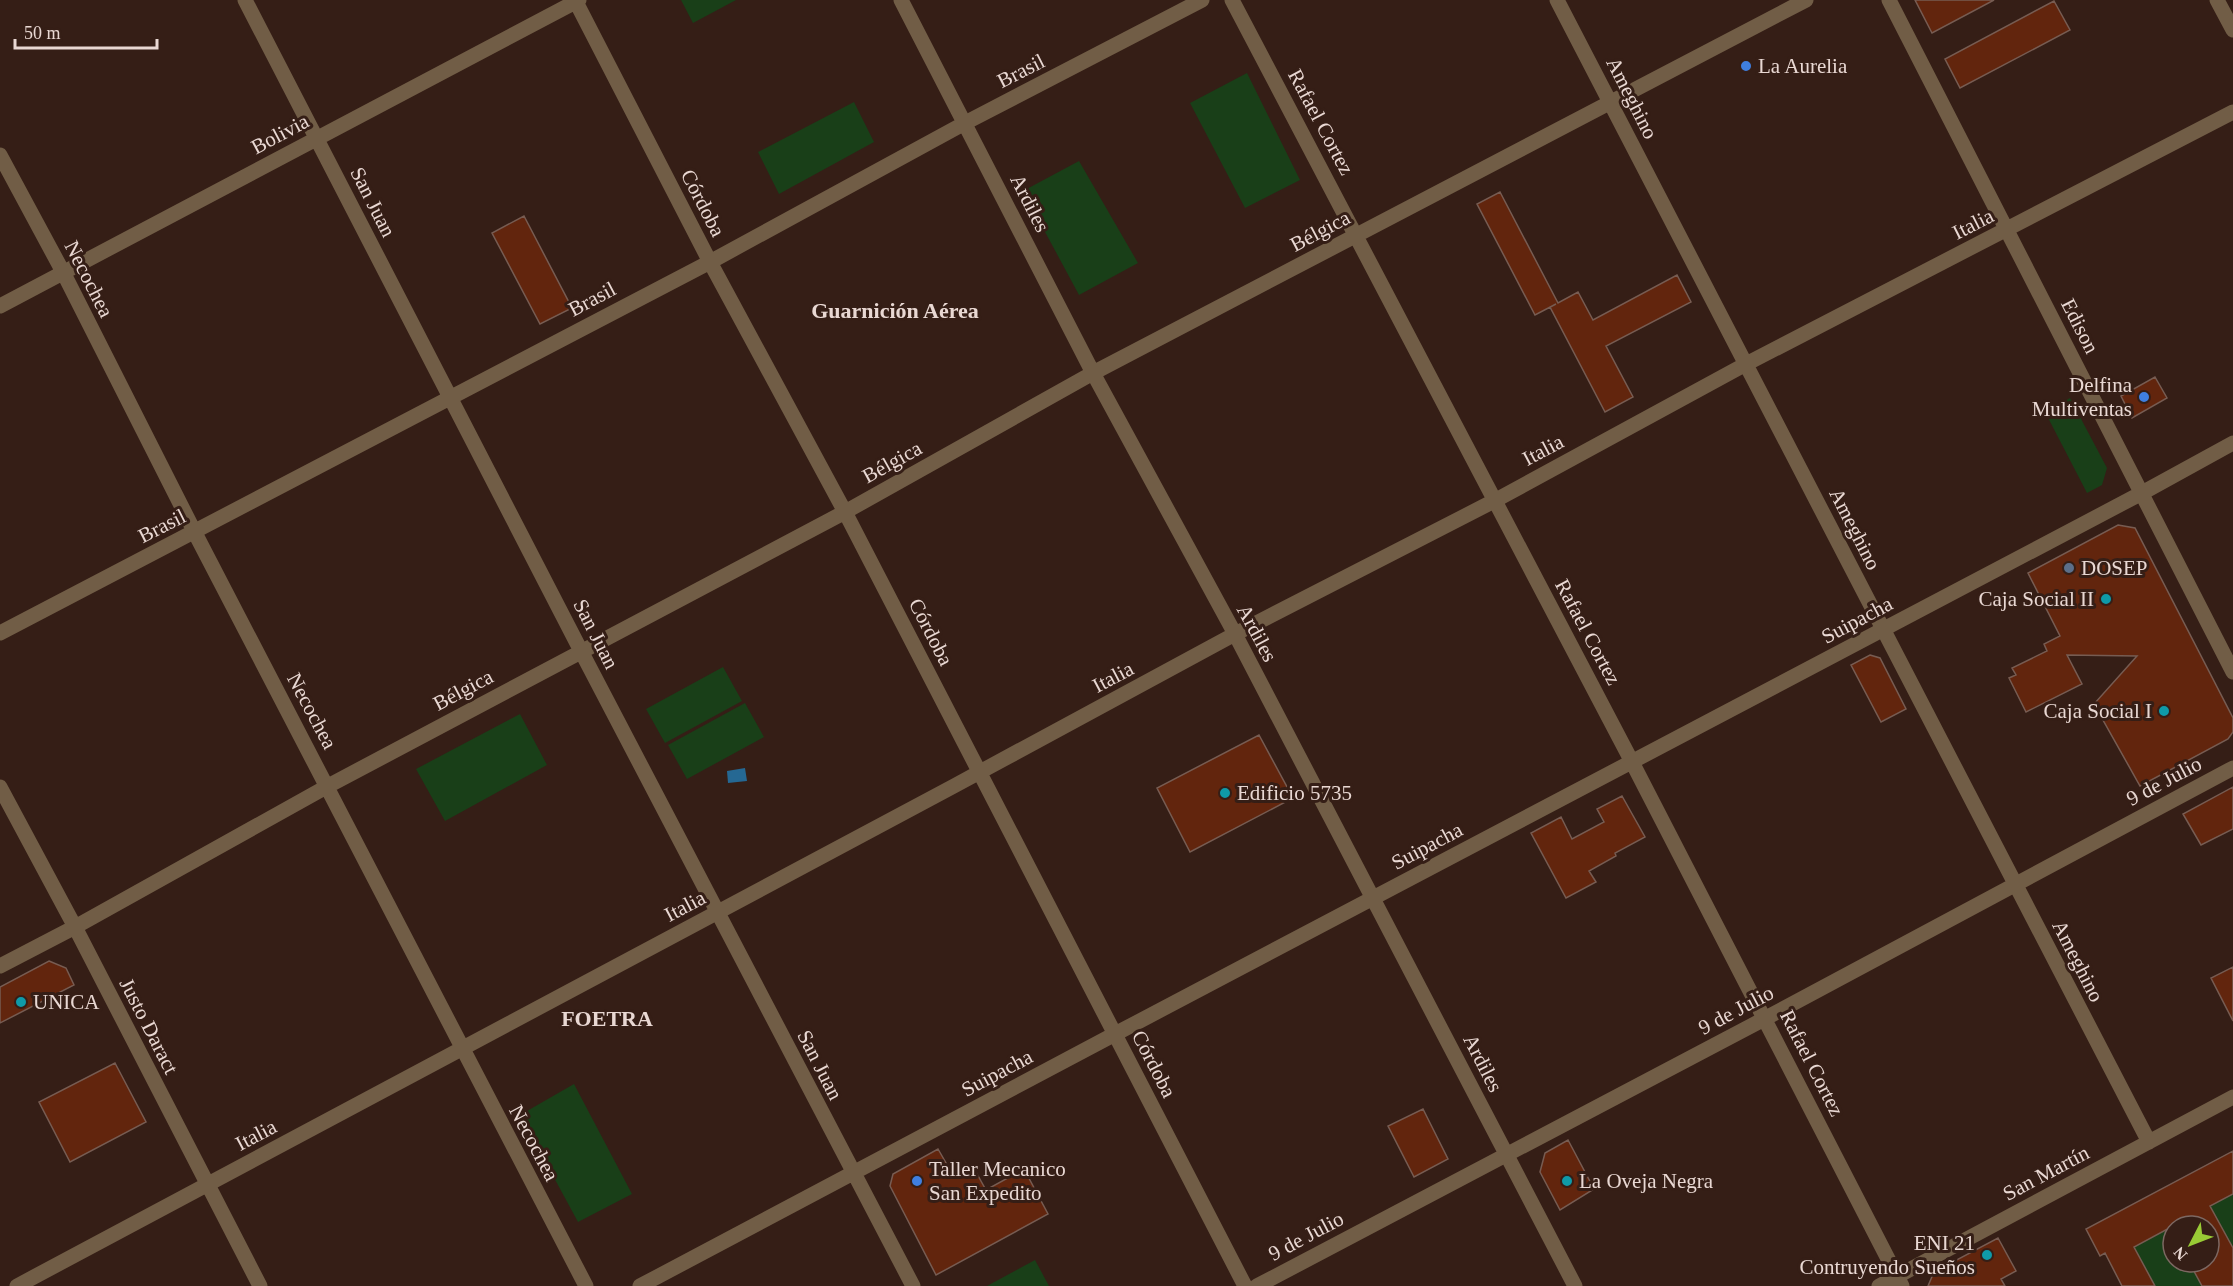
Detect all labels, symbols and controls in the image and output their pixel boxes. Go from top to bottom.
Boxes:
scale bar [15,12,158,50]
text: 50 m [24,23,61,43]
street label: Brasil [993,49,1049,93]
street label: Ameghino [1601,53,1663,143]
place label: La Aurelia [1758,54,1848,78]
marker: La Aurelia [1739,59,1753,73]
street label: Rafael Cortez [1283,65,1359,179]
street label: Bolivia [247,109,314,159]
street label: San Juan [345,163,401,241]
street label: Córdoba [676,165,730,241]
street label: Ardiles [1005,170,1055,236]
street label: Italia [1948,203,1998,244]
street label: Bélgica [1286,205,1355,257]
street label: Necochea [60,237,119,322]
street label: Brasil [564,277,620,321]
street label: Edison [2056,295,2104,358]
district label: Guarnición Aérea [811,298,979,323]
place label: Delfina Multiventas [2032,373,2133,421]
marker: Delfina Multiventas [2137,390,2151,404]
street label: Italia [1518,429,1568,471]
street label: Bélgica [858,436,926,488]
street label: Ameghino [1824,484,1886,574]
street label: Brasil [134,504,190,548]
place label: DOSEP [2081,556,2148,580]
marker: DOSEP [2062,561,2076,575]
street label: Rafael Cortez [1550,575,1626,689]
place label: Caja Social II [1979,587,2094,611]
street label: Suipacha [1817,591,1897,649]
marker: Caja Social II [2099,592,2113,606]
street label: Córdoba [904,594,958,670]
street label: San Juan [568,595,624,673]
street label: Ardiles [1232,600,1282,666]
street label: Italia [1088,656,1138,698]
street label: Bélgica [429,664,498,716]
street label: Necochea [282,669,342,754]
place label: Caja Social I [2044,699,2152,723]
marker: Caja Social I [2157,704,2171,718]
street label: 9 de Julio [2122,751,2206,811]
place label: Edificio 5735 [1237,781,1352,805]
marker: Edificio 5735 [1218,786,1232,800]
street label: Suipacha [1387,817,1467,875]
street label: Italia [660,885,710,927]
street label: Ameghino [2047,916,2109,1006]
street label: Justo Daract [115,974,183,1078]
street label: 9 de Julio [1694,980,1778,1040]
place label: UNICA [33,990,100,1014]
marker: UNICA [14,995,28,1009]
district label: FOETRA [561,1006,653,1031]
street label: Rafael Cortez [1775,1006,1849,1120]
street label: San Juan [792,1026,848,1104]
street label: Córdoba [1127,1026,1181,1102]
street label: Ardiles [1458,1030,1508,1096]
street label: Suipacha [957,1044,1037,1102]
street label: Necochea [504,1101,564,1186]
street label: Italia [231,1114,281,1156]
street label: San Martín [1999,1140,2094,1206]
place label: Taller Mecanico San Expedito [929,1157,1066,1205]
place label: La Oveja Negra [1579,1169,1714,1193]
marker: Taller Mecanico San Expedito [910,1174,924,1188]
marker: La Oveja Negra [1560,1174,1574,1188]
street label: 9 de Julio [1264,1206,1348,1266]
north arrow [2161,1214,2221,1274]
place label: ENI 21 Contruyendo Sueños [1799,1231,1975,1279]
text: N [2170,1243,2190,1264]
marker: ENI 21 Contruyendo Sueños [1980,1248,1994,1262]

